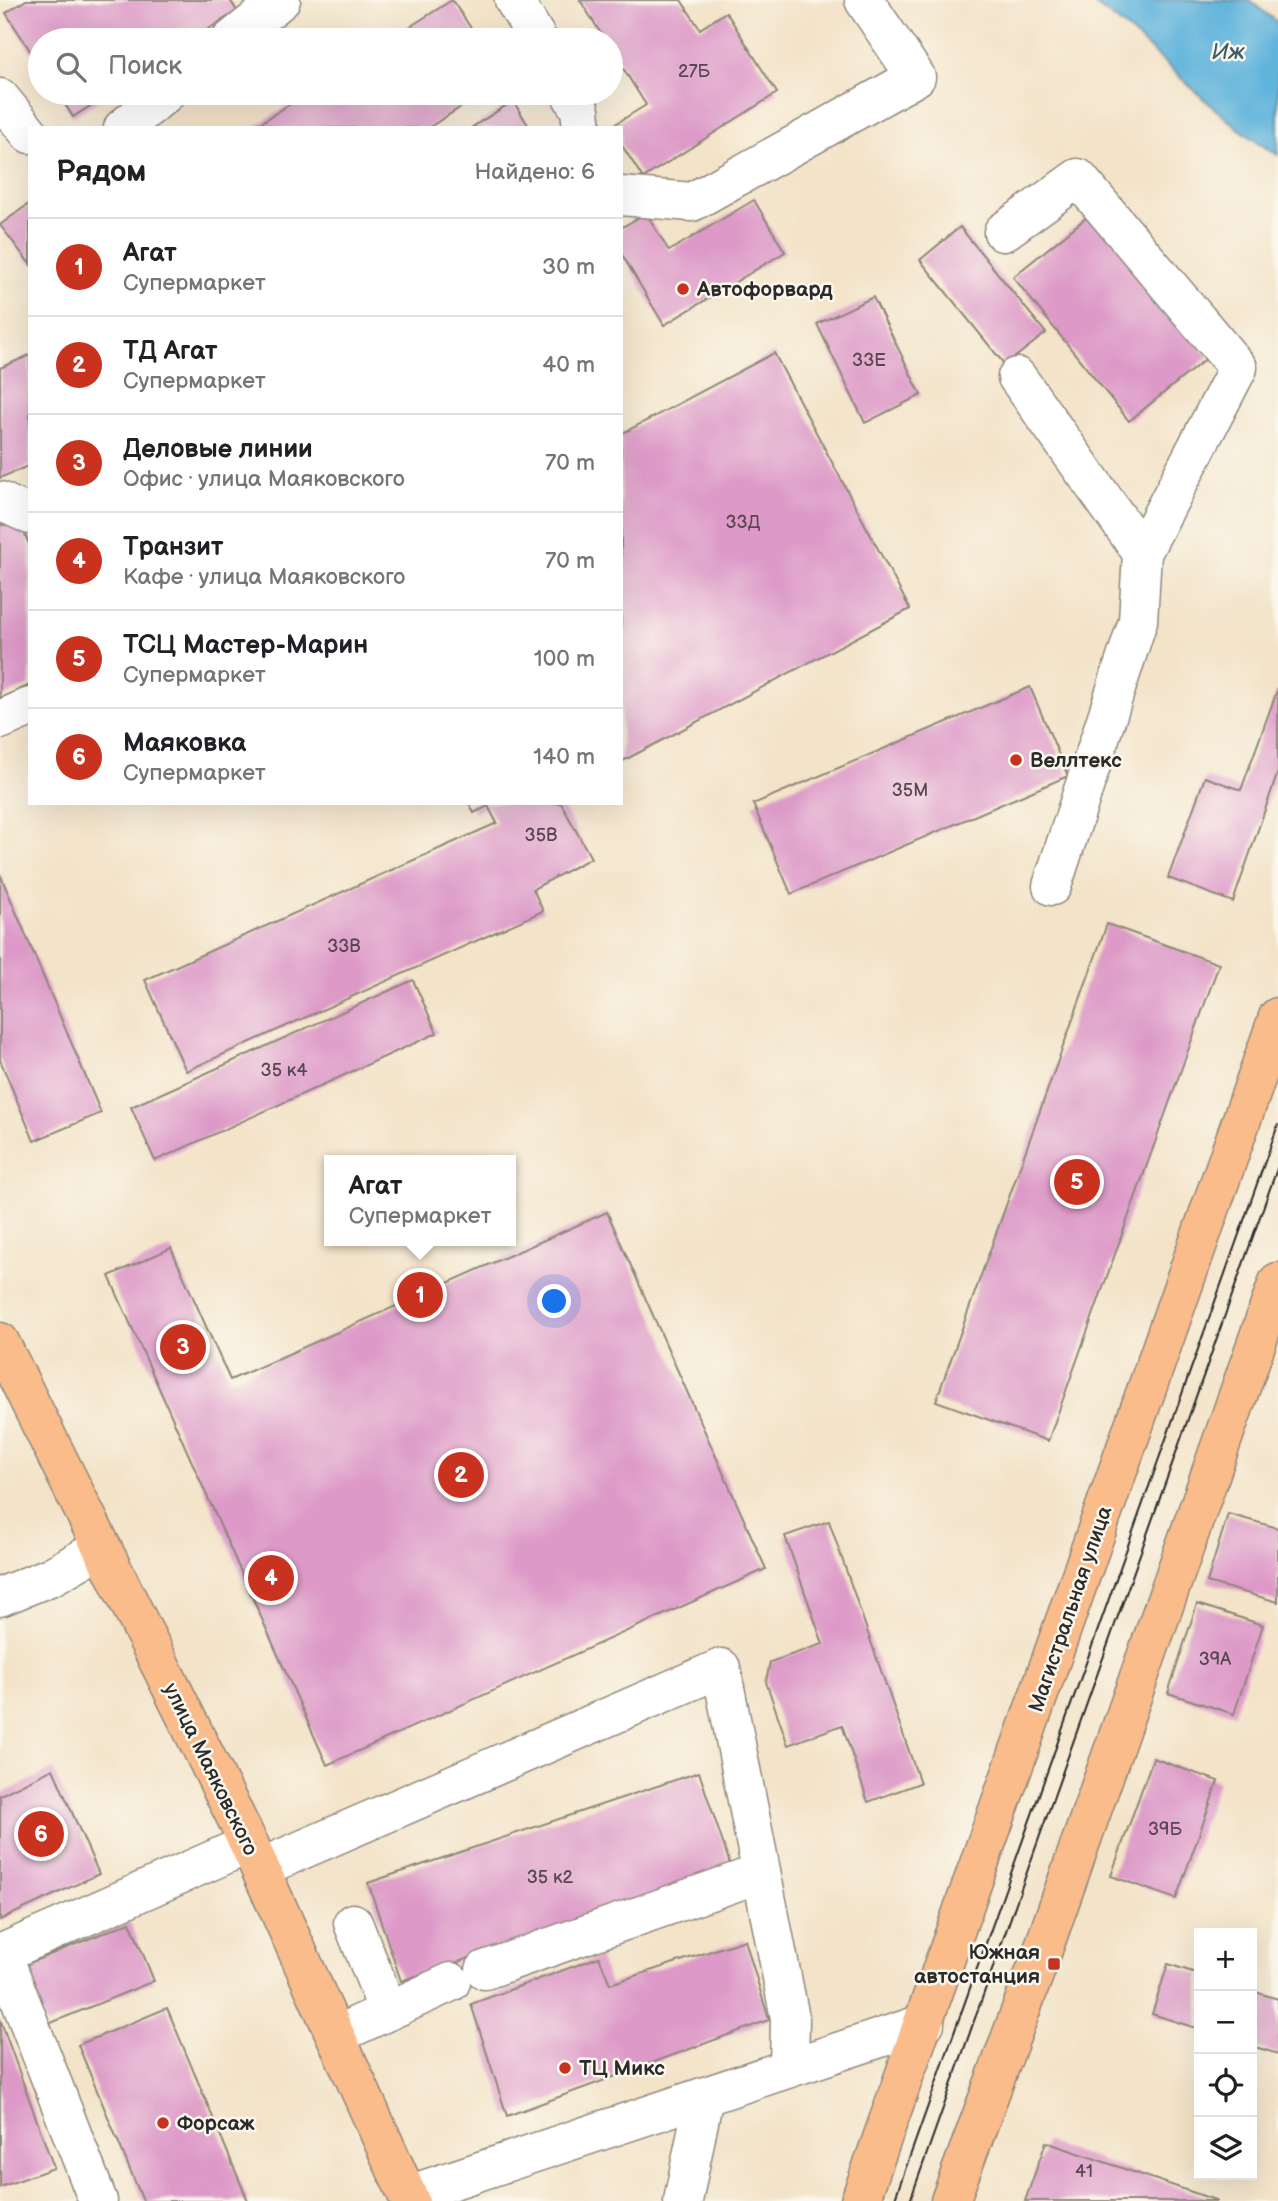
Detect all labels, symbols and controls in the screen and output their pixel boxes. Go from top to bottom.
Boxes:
search box [28,28,623,105]
water label: Иж [1211,38,1245,66]
icon: search [52,48,90,86]
text: Поиск [108,51,182,82]
house number: 27Б [678,61,710,82]
text: Рядом [56,154,146,190]
text: Найдено: 6 [474,158,595,186]
text: Агат [123,238,177,269]
text: 1 [74,253,84,281]
text: 30 m [542,253,595,281]
text: Супермаркет [123,269,266,297]
place label: Автофорвард [696,277,833,302]
marker: Автофорвард [675,281,691,297]
text: ТД Агат [123,336,217,367]
house number: 33Е [852,350,886,371]
text: 2 [72,351,86,379]
text: 40 m [542,351,595,379]
text: Супермаркет [123,367,266,395]
text: Деловые линии [123,434,313,465]
text: 3 [72,449,86,477]
text: 70 m [545,449,595,477]
text: Офис · улица Маяковского [123,465,405,493]
house number: 33Д [726,512,761,533]
text: Транзит [123,532,223,563]
text: 4 [72,547,86,575]
text: 70 m [545,547,595,575]
text: Кафе · улица Маяковского [123,563,405,591]
text: ТСЦ Мастер-Марин [123,630,368,661]
text: 5 [72,645,86,673]
text: 100 m [534,645,595,673]
text: Супермаркет [123,661,266,689]
text: Маяковка [123,728,246,759]
text: 6 [72,743,86,771]
text: 140 m [533,743,595,771]
place label: Веллтекс [1030,748,1122,773]
marker: Веллтекс [1008,752,1024,768]
text: Супермаркет [123,759,266,787]
house number: 35М [892,780,928,801]
house number: 35В [525,825,557,846]
house number: 33В [327,936,361,957]
house number: 35 к4 [261,1060,307,1081]
popup [324,1155,516,1246]
pin: 5 [1054,1156,1100,1208]
text: Агат [349,1171,402,1202]
text: Супермаркет [349,1202,491,1230]
pin: 1 [397,1269,443,1321]
your location [537,1284,571,1318]
pin: 3 [160,1321,206,1373]
pin: 2 [438,1449,484,1501]
street label: Магистральная улица [1023,1502,1118,1715]
pin: 4 [248,1552,294,1604]
house number: 39А [1199,1649,1231,1670]
street label: улица Маяковского [158,1679,263,1860]
pin: 6 [18,1808,64,1860]
house number: 39Б [1148,1819,1182,1840]
house number: 35 к2 [527,1867,574,1888]
map controls [1194,1928,1257,2180]
button: + [1194,1928,1257,1991]
place label: Южная автостанция [914,1940,1040,1989]
marker: Южная автостанция [1046,1956,1062,1972]
button: − [1194,1991,1257,2054]
button: locate [1194,2054,1257,2117]
place label: ТЦ Микс [579,2056,665,2081]
marker: ТЦ Микс [557,2060,573,2076]
place label: Форсаж [177,2111,255,2136]
marker: Форсаж [155,2115,171,2131]
button: layers [1194,2117,1257,2180]
house number: 41 [1075,2161,1093,2182]

